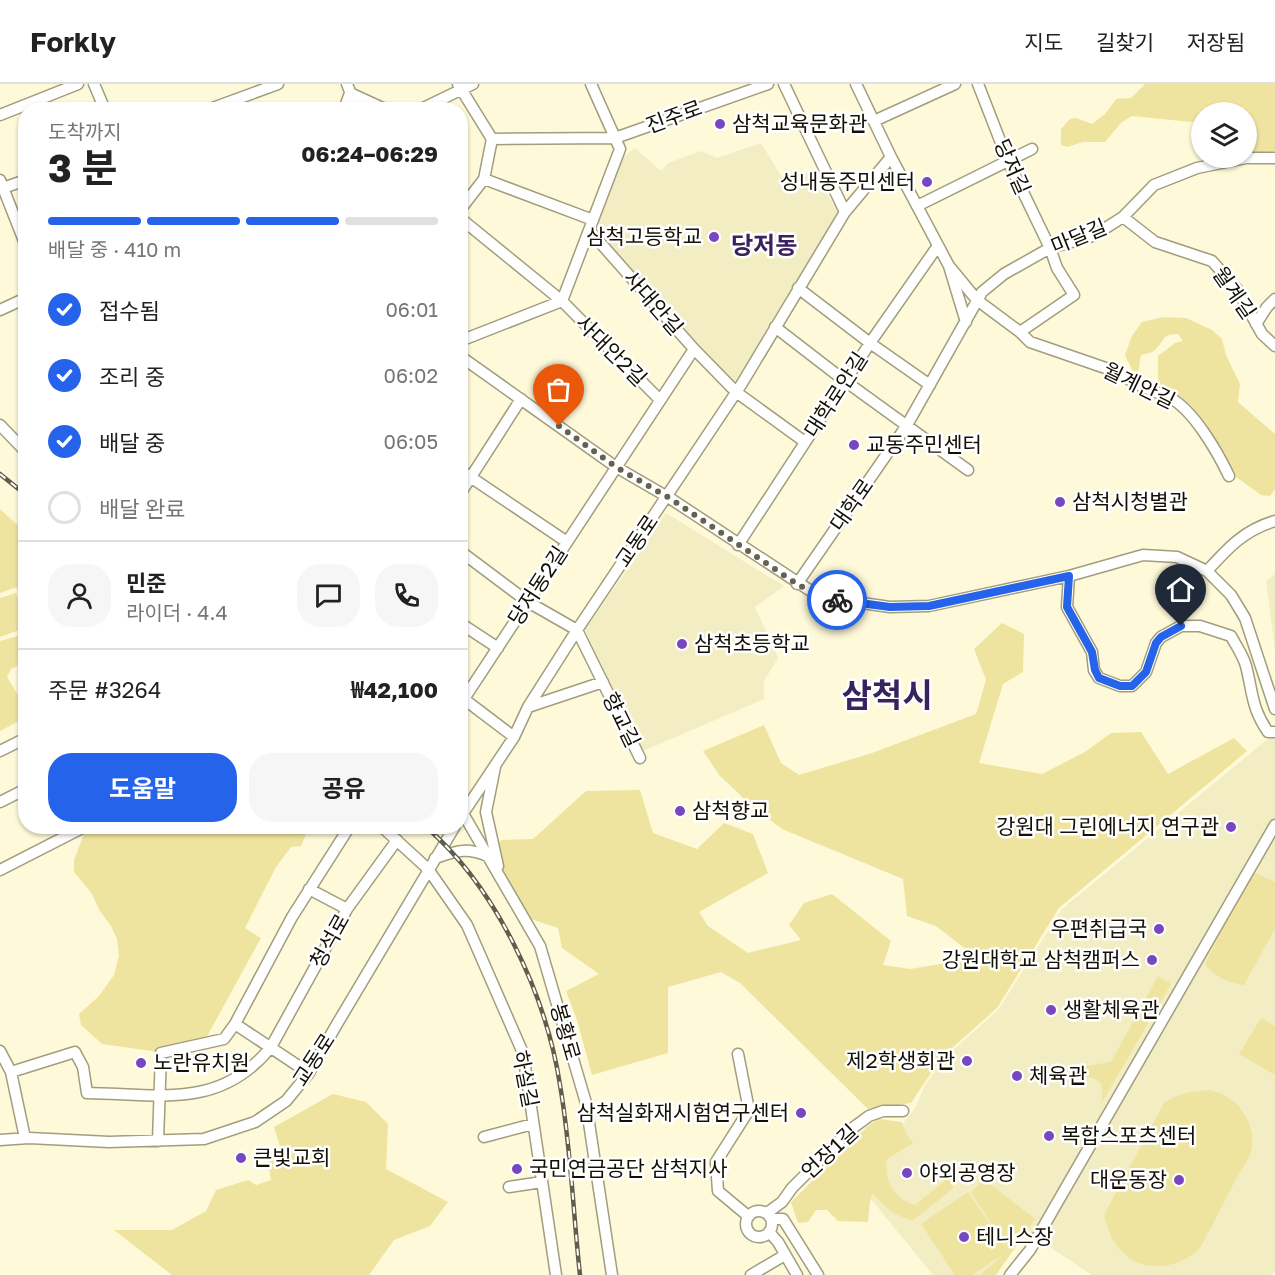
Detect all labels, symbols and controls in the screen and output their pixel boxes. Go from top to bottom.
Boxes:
text: Forkly [30,25,116,58]
text: 지도 [1024,29,1063,55]
text: 길찾기 [1096,29,1154,55]
text: 저장됨 [1187,29,1245,55]
street label: 진주로 [642,94,705,138]
map controls [1191,102,1257,168]
button: layers [1191,102,1257,168]
place label: 삼척교육문화관 [732,110,867,136]
marker: 삼척교육문화관 [713,117,727,131]
text: 도착까지 [48,119,122,143]
street label: 당저길 [989,135,1037,198]
text: 06:24–06:29 [301,140,438,167]
text: 3 분 [48,144,117,191]
place label: 성내동주민센터 [780,168,915,194]
marker: 성내동주민센터 [920,175,934,189]
street label: 마달길 [1047,213,1110,259]
place label: 삼척고등학교 [586,223,702,249]
marker: 삼척고등학교 [707,230,721,244]
district label: 당저동 [731,230,797,259]
text: 배달 중 · 410 m [48,237,181,261]
street label: 월계길 [1208,261,1262,324]
street label: 사대안길 [619,265,689,340]
icon: check [48,293,81,326]
text: 접수됨 [99,297,160,324]
text: 06:01 [385,297,438,321]
street label: 사대안2길 [571,309,653,391]
street label: 대학로안길 [798,347,872,442]
street label: 월계안길 [1099,356,1180,414]
icon: check [48,359,81,392]
text: 조리 중 [99,363,165,390]
text: 06:02 [384,363,438,387]
pin [533,364,584,426]
icon: bag [542,373,575,406]
icon: check [48,425,81,458]
text: 배달 중 [99,429,165,456]
text: 06:05 [384,429,438,453]
place label: 교동주민센터 [866,431,982,457]
marker: 교동주민센터 [847,438,861,452]
street label: 대학로 [824,473,878,536]
place label: 삼척시청별관 [1072,488,1188,514]
text: 배달 완료 [99,495,185,522]
marker: 삼척시청별관 [1053,495,1067,509]
street label: 교동로 [609,509,663,572]
street label: 당저동2길 [502,541,572,630]
button: person [48,564,111,627]
button: chat [297,564,360,627]
button: phone [375,564,438,627]
pin [1155,564,1206,626]
text: 민준 [126,569,166,596]
courier [807,570,867,630]
icon: home [1164,573,1197,606]
icon: bike [821,584,854,617]
text: 라이더 · 4.4 [126,600,228,624]
place label: 삼척초등학교 [694,630,810,656]
marker: 삼척초등학교 [675,637,689,651]
district label: 삼척시 [841,675,933,714]
text: 주문 #3264 [48,676,161,703]
text: ₩42,100 [351,676,438,703]
street label: 향교길 [598,688,646,751]
button: 도움말 [48,753,237,822]
button: 공유 [249,753,438,822]
place label: 삼척향교 [692,797,769,823]
marker: 삼척향교 [673,804,687,818]
place label: 강원대 그린에너지 연구관 [996,813,1219,839]
marker: 강원대 그린에너지 연구관 [1224,820,1238,834]
street label: 청석로 [304,909,355,972]
place label: 우편취급국 [1050,915,1147,941]
marker: 우편취급국 [1152,922,1166,936]
place label: 강원대학교 삼척캠퍼스 [942,946,1140,972]
marker: 강원대학교 삼척캠퍼스 [1145,953,1159,967]
place label: 생활체육관 [1063,996,1160,1022]
street label: 봉황로 [545,1000,586,1063]
marker: 생활체육관 [1044,1003,1058,1017]
street label: 교동로 [286,1028,340,1091]
place label: 제2학생회관 [846,1047,955,1073]
street label: 하실길 [508,1048,544,1110]
place label: 노란유치원 [153,1049,250,1075]
marker: 제2학생회관 [960,1054,974,1068]
marker: 노란유치원 [134,1056,148,1070]
place label: 체육관 [1029,1062,1087,1088]
marker: 체육관 [1010,1069,1024,1083]
place label: 삼척실화재시험연구센터 [576,1099,789,1125]
marker: 삼척실화재시험연구센터 [794,1106,808,1120]
street label: 언장1길 [796,1119,863,1184]
place label: 복합스포츠센터 [1061,1122,1196,1148]
marker: 복합스포츠센터 [1042,1129,1056,1143]
place label: 큰빛교회 [253,1144,330,1170]
marker: 큰빛교회 [234,1151,248,1165]
place label: 국민연금공단 삼척지사 [529,1155,727,1181]
place label: 야외공영장 [919,1159,1016,1185]
marker: 국민연금공단 삼척지사 [510,1162,524,1176]
marker: 야외공영장 [900,1166,914,1180]
place label: 대운동장 [1090,1166,1167,1192]
marker: 대운동장 [1172,1173,1186,1187]
place label: 테니스장 [976,1223,1053,1249]
marker: 테니스장 [957,1230,971,1244]

